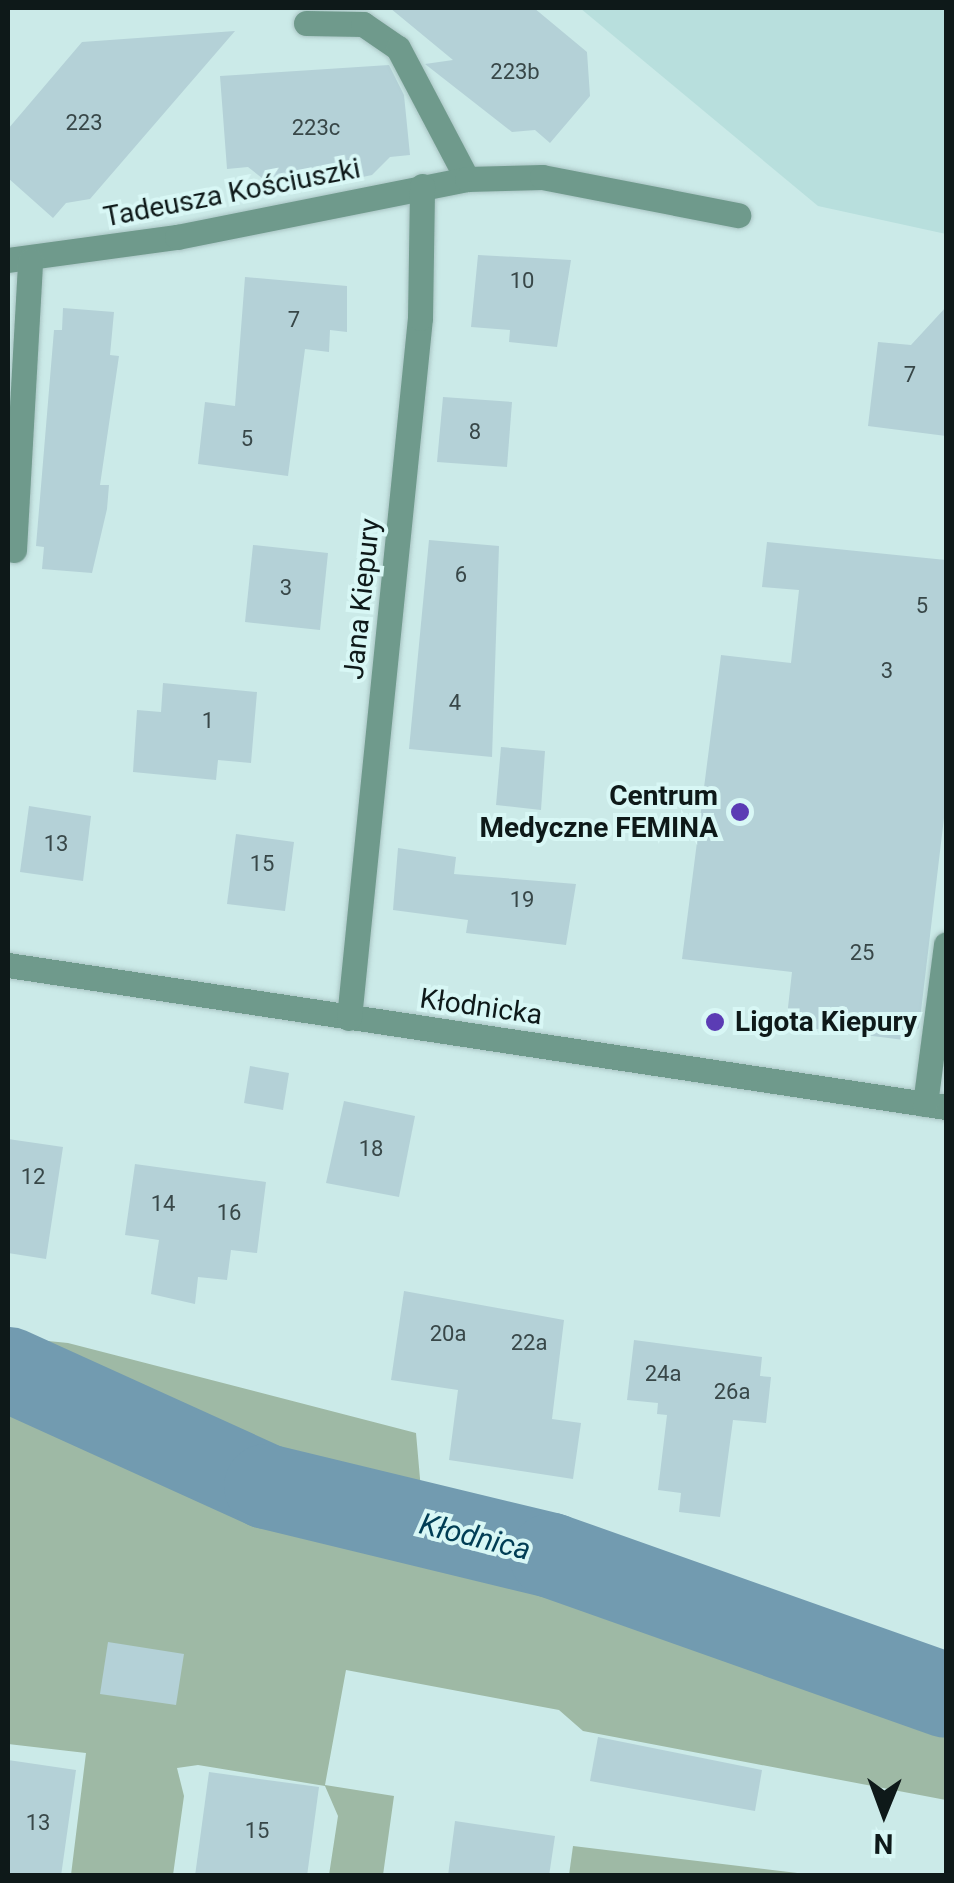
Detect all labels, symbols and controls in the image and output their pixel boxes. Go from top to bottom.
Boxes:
house number: 223b [490,59,540,85]
house number: 223 [65,110,103,136]
house number: 223c [292,115,340,141]
street label: Tadeusza Kościuszki [101,152,363,234]
house number: 10 [510,268,534,294]
house number: 7 [288,307,300,333]
house number: 7 [904,362,916,388]
house number: 8 [469,419,481,445]
house number: 5 [241,426,253,452]
street label: Jana Kiepury [337,517,387,681]
house number: 6 [455,562,467,588]
house number: 3 [280,575,292,601]
house number: 5 [916,593,928,619]
house number: 3 [881,658,893,684]
house number: 4 [449,690,461,716]
house number: 1 [202,708,214,734]
place label: Centrum Medyczne FEMINA [479,779,718,845]
marker: Centrum Medyczne FEMINA [727,799,753,825]
house number: 13 [44,831,68,857]
house number: 15 [250,851,274,877]
house number: 19 [510,887,534,913]
house number: 25 [850,940,874,966]
street label: Kłodnicka [418,982,544,1032]
place label: Ligota Kiepury [735,1005,917,1039]
marker: Ligota Kiepury [704,1011,726,1033]
house number: 18 [359,1136,383,1162]
house number: 12 [21,1164,45,1190]
house number: 14 [151,1191,175,1217]
house number: 16 [217,1200,241,1226]
house number: 20a [430,1321,466,1347]
house number: 22a [511,1330,547,1356]
house number: 24a [645,1361,681,1387]
house number: 26a [714,1379,750,1405]
water label: Kłodnica [416,1506,534,1568]
north arrow [834,1763,934,1863]
house number: 13 [26,1810,50,1836]
house number: 15 [245,1818,269,1844]
text: N [873,1827,894,1860]

